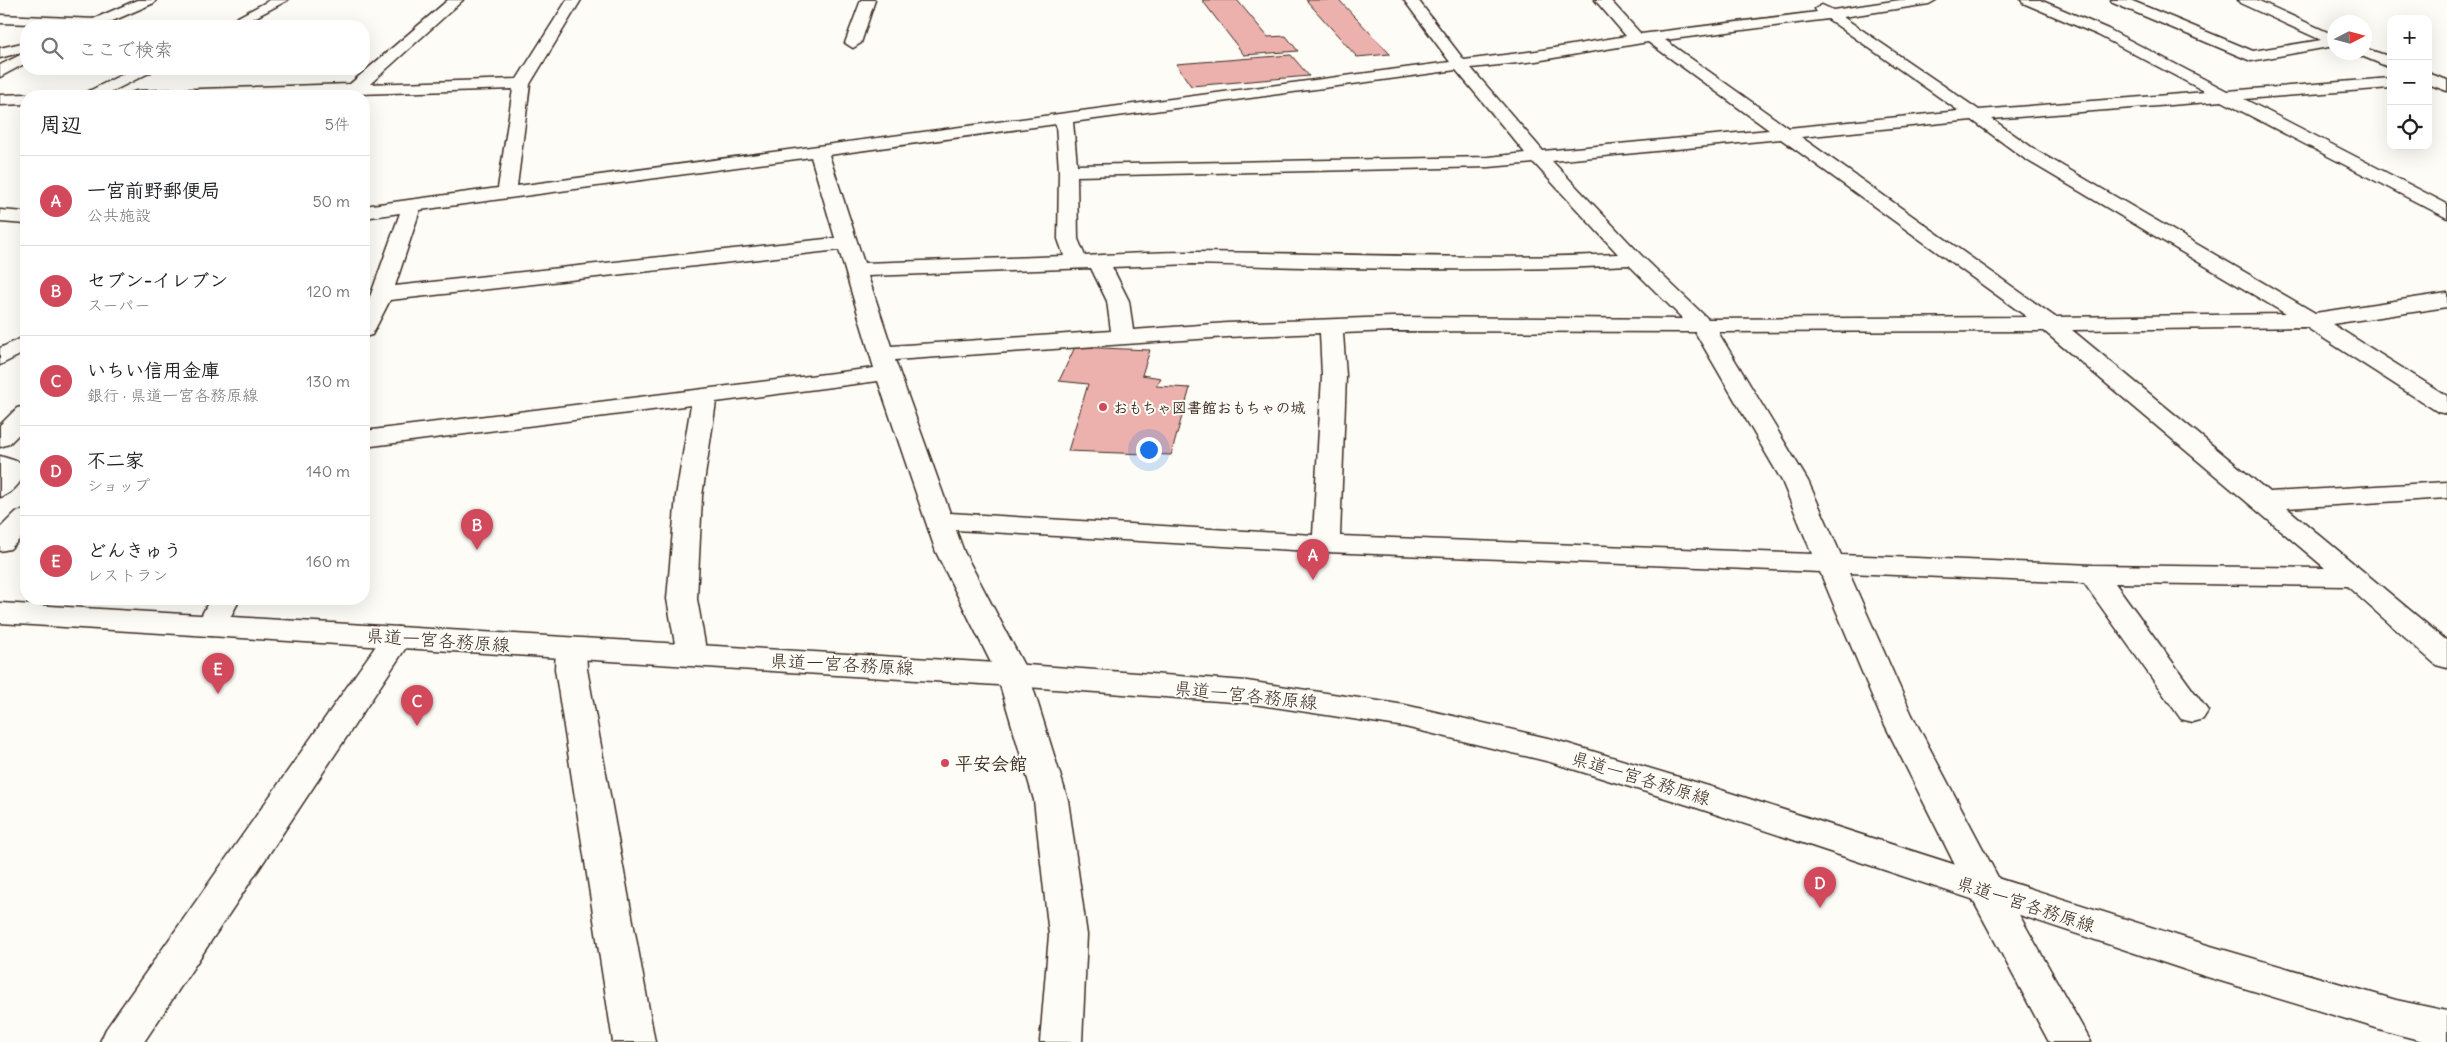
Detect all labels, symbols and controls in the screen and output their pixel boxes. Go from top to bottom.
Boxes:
north arrow [2327,15,2372,60]
map controls [2387,15,2432,150]
button: + [2387,15,2432,60]
search box [20,20,370,75]
icon: search [38,34,66,62]
text: ここで検索 [78,37,173,61]
button: − [2387,60,2432,105]
button: locate [2387,105,2432,150]
text: 周辺 [40,111,82,138]
text: 5件 [325,114,350,134]
text: 一宮前野郵便局 [87,178,220,202]
text: A [51,191,61,211]
text: 50 m [312,191,350,211]
text: 公共施設 [87,205,151,225]
text: セブン-イレブン [87,268,228,292]
text: B [51,281,61,301]
text: 120 m [307,281,350,301]
text: スーパー [87,295,150,315]
text: いちい信用金庫 [87,358,220,382]
text: C [51,371,61,391]
text: 130 m [306,371,350,391]
text: 銀行 · 県道一宮各務原線 [87,385,258,405]
place label: おもちゃ図書館おもちゃの城 [1113,398,1306,417]
marker: おもちゃ図書館おもちゃの城 [1097,401,1109,413]
your location [1136,437,1162,463]
text: 不二家 [87,448,144,472]
text: D [50,461,62,481]
text: 140 m [306,461,350,481]
text: ショップ [87,475,150,495]
pin: B [461,509,493,550]
text: どんきゅう [87,538,182,562]
pin: A [1297,539,1329,580]
text: E [51,551,61,571]
text: 160 m [306,551,350,571]
text: レストラン [87,565,168,585]
street label: 県道一宮各務原線 [365,624,511,656]
street label: 県道一宮各務原線 [769,649,915,679]
pin: E [202,653,234,694]
street label: 県道一宮各務原線 [1173,676,1319,714]
pin: C [401,685,433,726]
street label: 県道一宮各務原線 [1569,746,1713,810]
place label: 平安会館 [955,752,1027,775]
marker: 平安会館 [939,757,951,769]
pin: D [1804,867,1836,908]
street label: 県道一宮各務原線 [1954,871,2098,937]

